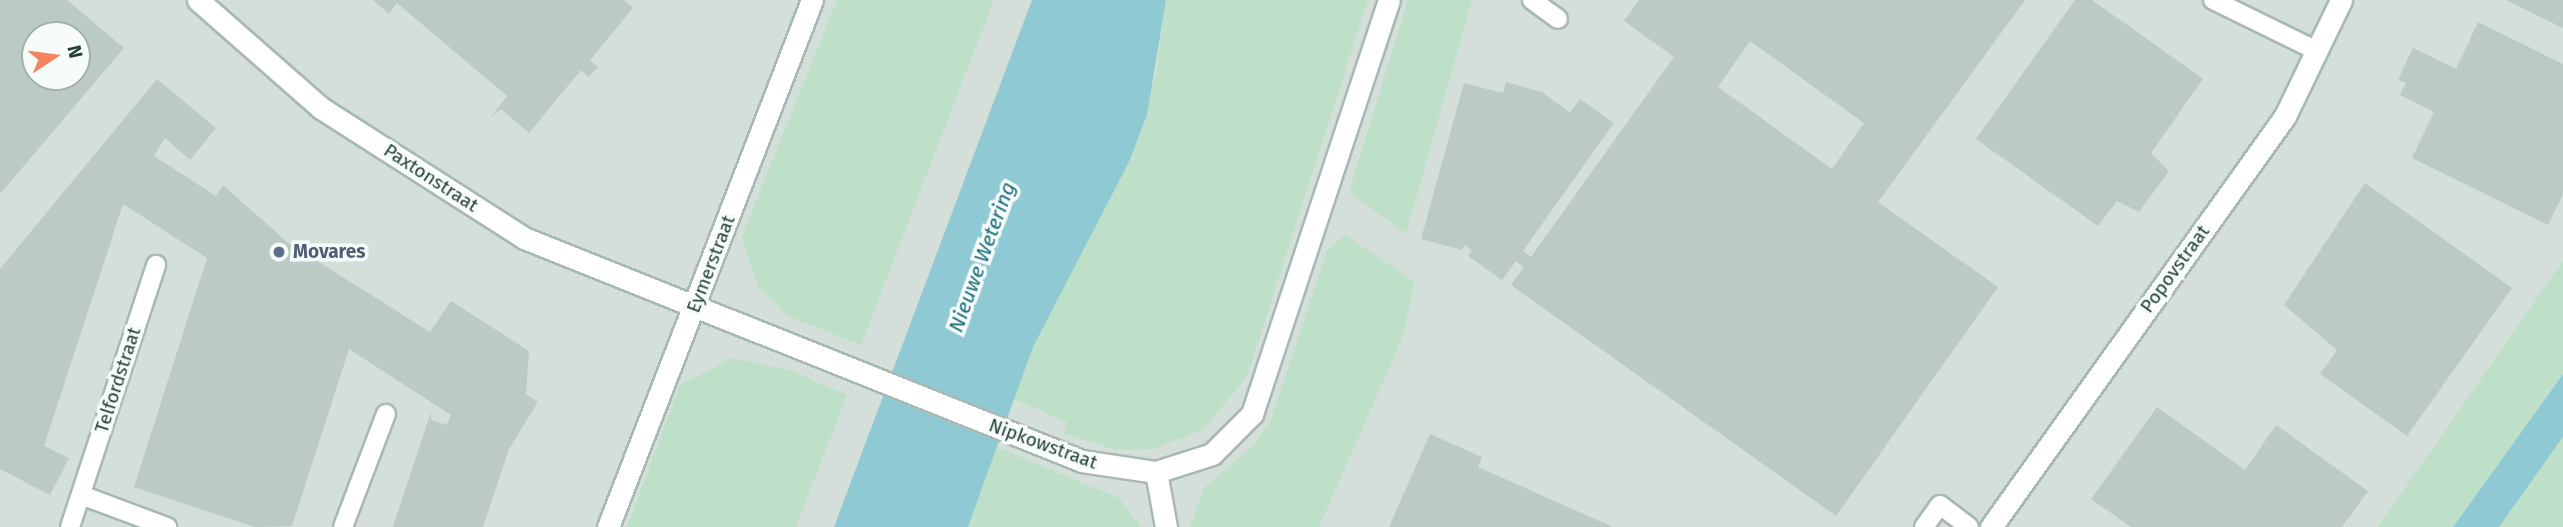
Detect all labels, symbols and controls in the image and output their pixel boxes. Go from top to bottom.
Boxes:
north arrow [21,21,91,91]
text: N [62,43,88,60]
street label: Paxtonstraat [379,139,483,217]
water label: Nieuwe Wetering [943,178,1021,336]
street label: Eymerstraat [682,212,740,316]
street label: Popovstraat [2136,221,2214,317]
place label: Movares [293,241,365,263]
marker: Movares [271,244,287,260]
street label: Telfordstraat [90,324,146,436]
street label: Nipkowstraat [986,414,1100,474]

